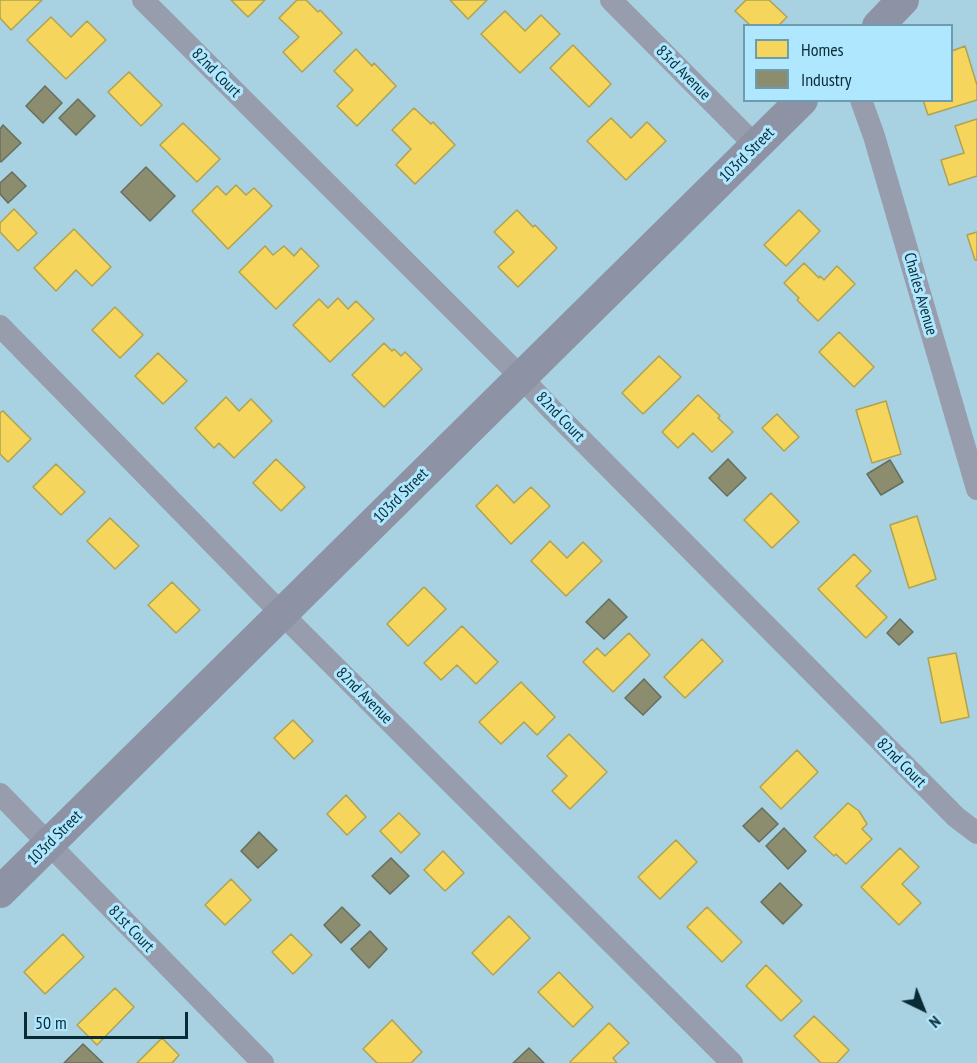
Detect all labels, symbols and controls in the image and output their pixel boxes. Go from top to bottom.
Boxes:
legend [743,24,953,102]
text: Homes [801,38,844,61]
street label: 83rd Avenue [652,42,714,104]
street label: 82nd Court [187,44,245,102]
text: Industry [801,68,851,91]
street label: 103rd Street [716,124,778,186]
street label: Charles Avenue [899,251,941,337]
street label: 82nd Court [532,388,588,446]
street label: 103rd Street [370,465,432,527]
street label: 82nd Avenue [332,664,396,728]
street label: 82nd Court [872,734,930,792]
street label: 103rd Street [24,807,86,869]
street label: 81st Court [104,902,158,956]
north arrow [893,979,953,1039]
scale bar [27,1000,190,1038]
text: 50 m [35,1011,67,1034]
text: N [925,1012,945,1032]

